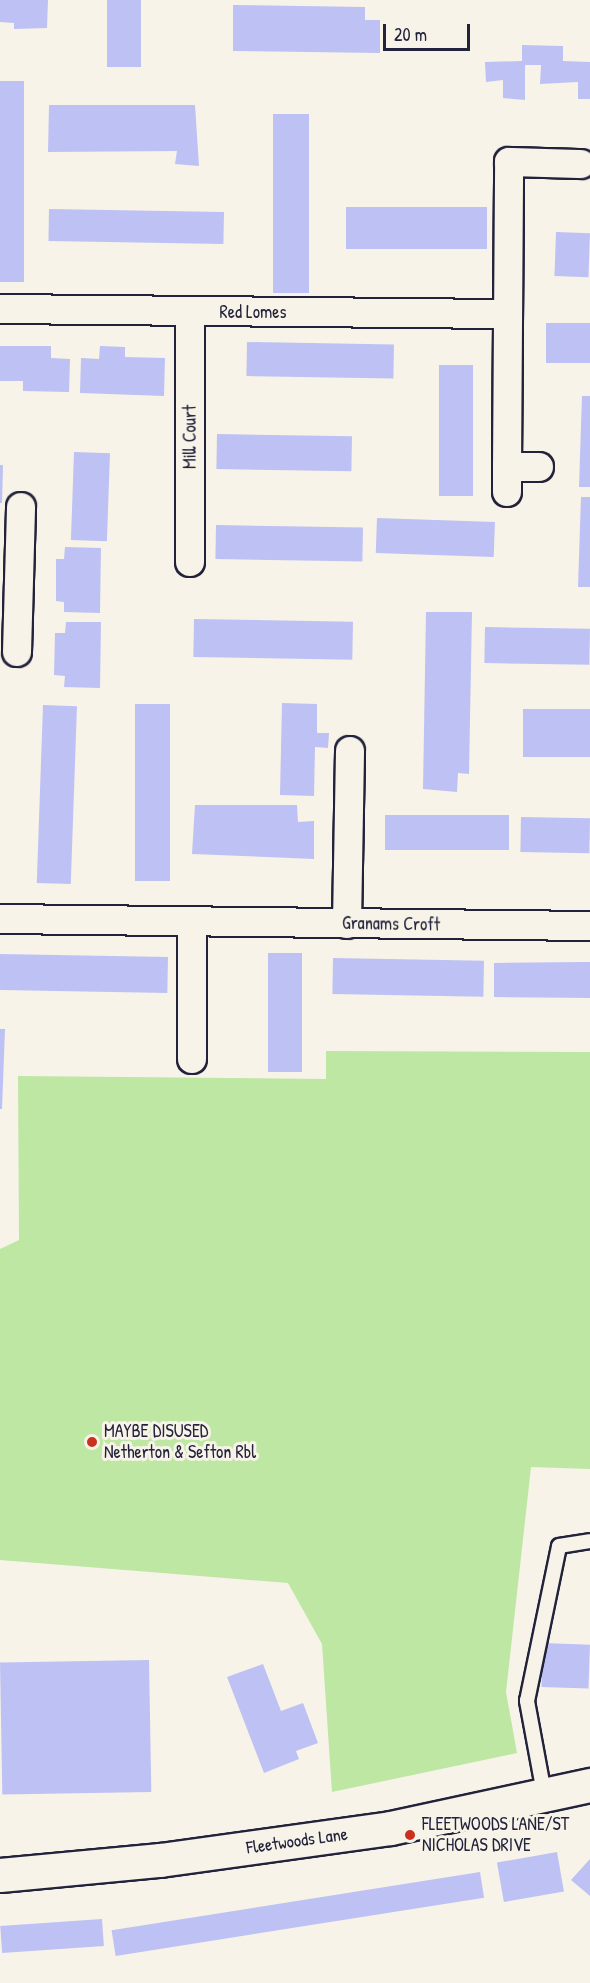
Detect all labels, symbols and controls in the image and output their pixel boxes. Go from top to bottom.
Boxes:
scale bar [386,12,473,50]
text: 20 m [394,22,427,47]
street label: Red Lomes [220,301,286,323]
street label: Mill Court [179,405,201,469]
street label: Granams Croft [342,912,440,936]
place label: MAYBE DISUSED Netherton & Sefton Rbl [104,1421,256,1464]
marker: MAYBE DISUSED Netherton & Sefton Rbl [85,1435,99,1449]
place label: FLEETWOODS LANE/ST NICHOLAS DRIVE [422,1814,569,1856]
street label: Fleetwoods Lane [245,1823,349,1859]
marker: FLEETWOODS LANE/ST NICHOLAS DRIVE [403,1828,417,1842]

